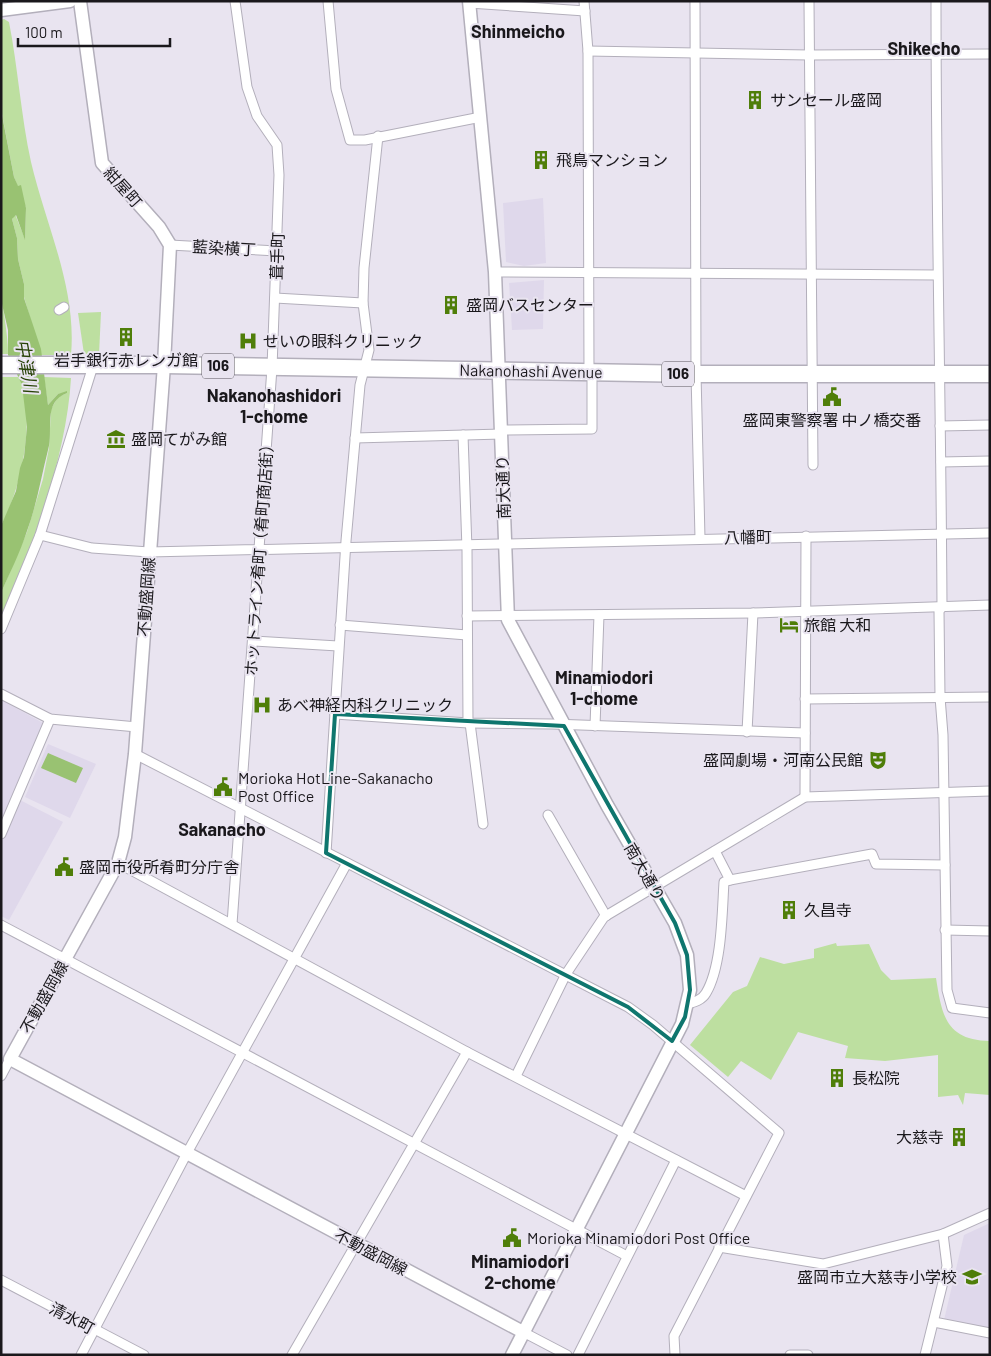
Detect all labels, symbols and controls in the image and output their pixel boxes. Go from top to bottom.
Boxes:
scale bar [18,15,170,47]
district label: Shinmeicho [471,20,565,42]
text: 100 m [25,23,63,41]
district label: Shikecho [887,37,961,59]
building icon: サンセール盛岡 [744,89,766,111]
place label: サンセール盛岡 [770,90,882,109]
building icon: 飛鳥マンション [530,149,552,171]
place label: 飛鳥マンション [556,150,668,169]
street label: 紺屋町 [100,162,146,211]
street label: 葺手町 [266,232,287,280]
street label: 藍染横丁 [192,236,256,259]
building icon: 盛岡バスセンター [440,294,462,316]
place label: 盛岡バスセンター [466,295,594,314]
building icon: 岩手銀行赤レンガ館 [115,326,137,348]
hospital icon: せいの眼科クリニック [237,330,259,352]
place label: せいの眼科クリニック [263,331,423,350]
water label: 中津川 [11,337,43,396]
place label: 岩手銀行赤レンガ館 [54,350,198,369]
road number: 106 [202,354,234,378]
street label: Nakanohashi Avenue [459,360,603,381]
road number: 106 [662,362,694,386]
district label: Nakanohashidori 1-chome [207,384,341,427]
public building icon: 盛岡東警察署 中ノ橋交番 [821,386,843,408]
place label: 盛岡東警察署 中ノ橋交番 [742,410,922,429]
museum icon: 盛岡てがみ館 [105,428,127,450]
place label: 盛岡てがみ館 [131,429,227,448]
street label: ホットライン肴町（肴町商店街） [241,436,276,676]
street label: 南大通り [492,455,513,519]
street label: 八幡町 [724,527,772,546]
street label: 不動盛岡線 [133,556,158,638]
hotel icon: 旅館 大和 [778,614,800,636]
place label: 旅館 大和 [804,615,871,634]
district label: Minamiodori 1-chome [555,666,653,709]
hospital icon: あべ神経内科クリニック [251,694,273,716]
place label: あべ神経内科クリニック [277,695,453,714]
theatre icon: 盛岡劇場・河南公民館 [867,749,889,771]
place label: 盛岡劇場・河南公民館 [703,750,863,769]
place label: Morioka HotLine-Sakanacho Post Office [238,768,433,805]
public building icon: Morioka HotLine-Sakanacho Post Office [212,776,234,798]
district label: Sakanacho [178,818,266,840]
street label: 南大通り [621,839,670,904]
public building icon: 盛岡市役所肴町分庁舎 [53,856,75,878]
place label: 盛岡市役所肴町分庁舎 [79,857,239,876]
building icon: 久昌寺 [778,899,800,921]
place label: 久昌寺 [804,900,852,919]
street label: 不動盛岡線 [16,957,71,1036]
building icon: 長松院 [826,1067,848,1089]
place label: 長松院 [852,1068,900,1087]
building icon: 大慈寺 [948,1126,970,1148]
place label: 大慈寺 [896,1127,944,1146]
street label: 不動盛岡線 [331,1224,411,1279]
public building icon: Morioka Minamiodori Post Office [501,1227,523,1249]
place label: Morioka Minamiodori Post Office [527,1228,750,1247]
district label: Minamiodori 2-chome [471,1250,569,1293]
school or university icon: 盛岡市立大慈寺小学校 [961,1266,983,1288]
place label: 盛岡市立大慈寺小学校 [797,1267,957,1286]
street label: 清水町 [47,1298,98,1337]

